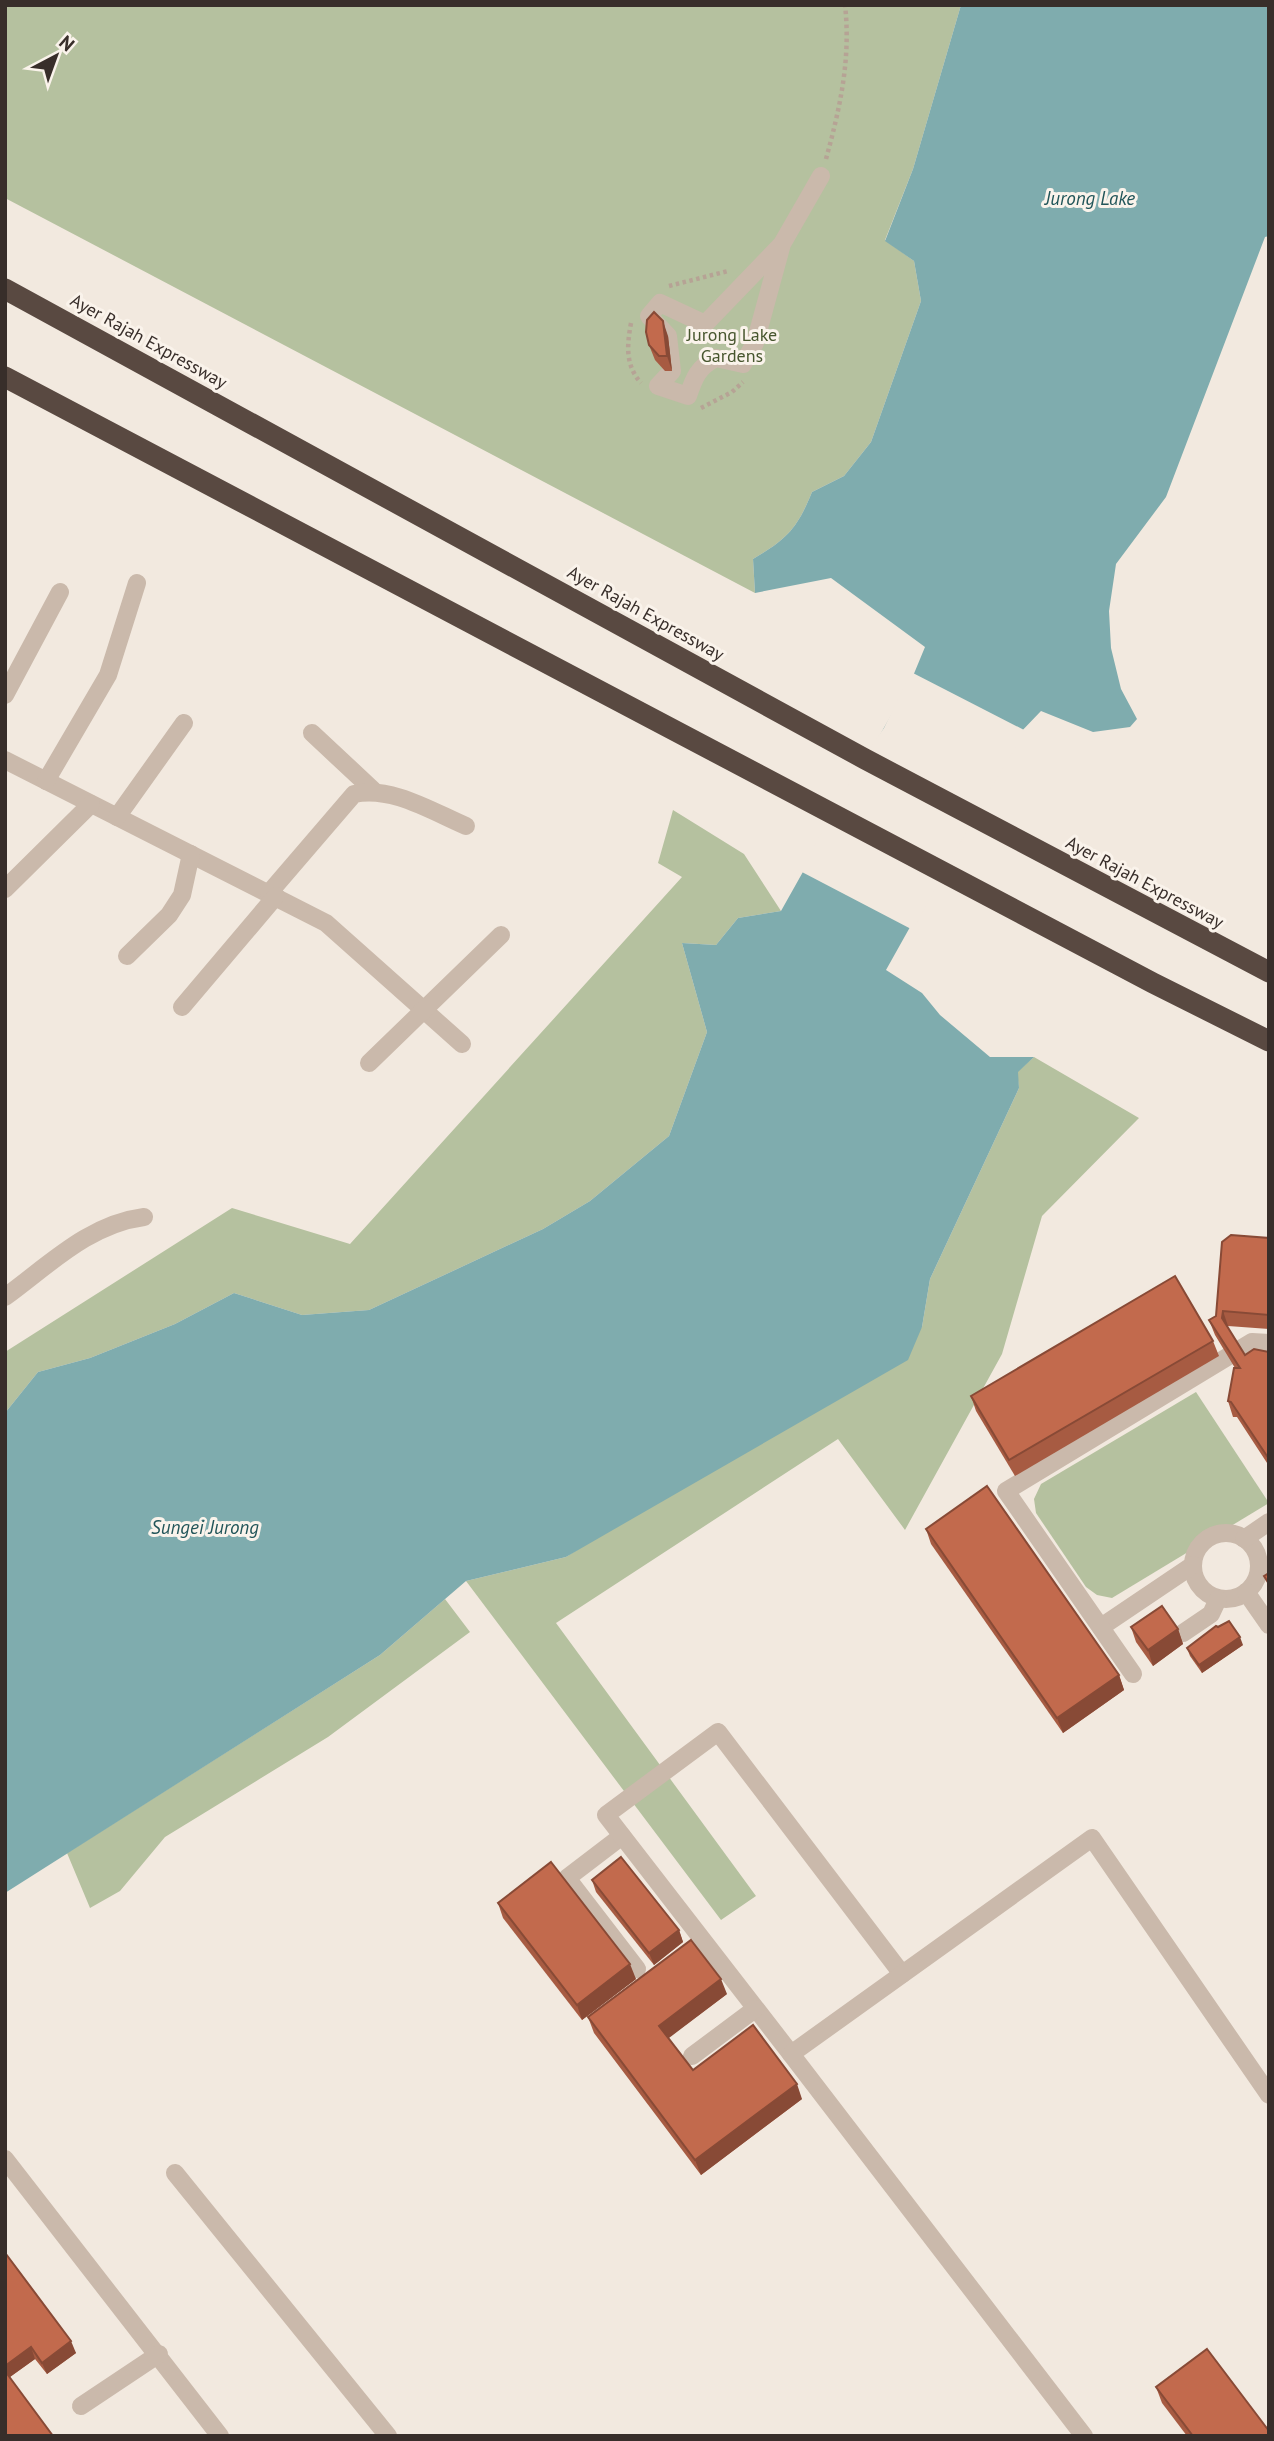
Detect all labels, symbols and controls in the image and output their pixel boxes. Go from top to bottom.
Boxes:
north arrow [21,21,91,91]
text: N [55,30,80,56]
water label: Jurong Lake [1043,186,1135,210]
street label: Ayer Rajah Expressway [67,288,232,394]
park label: Jurong Lake Gardens [686,323,777,367]
street label: Ayer Rajah Expressway [564,560,729,666]
street label: Ayer Rajah Expressway [1062,831,1228,934]
water label: Sungei Jurong [151,1515,259,1539]

